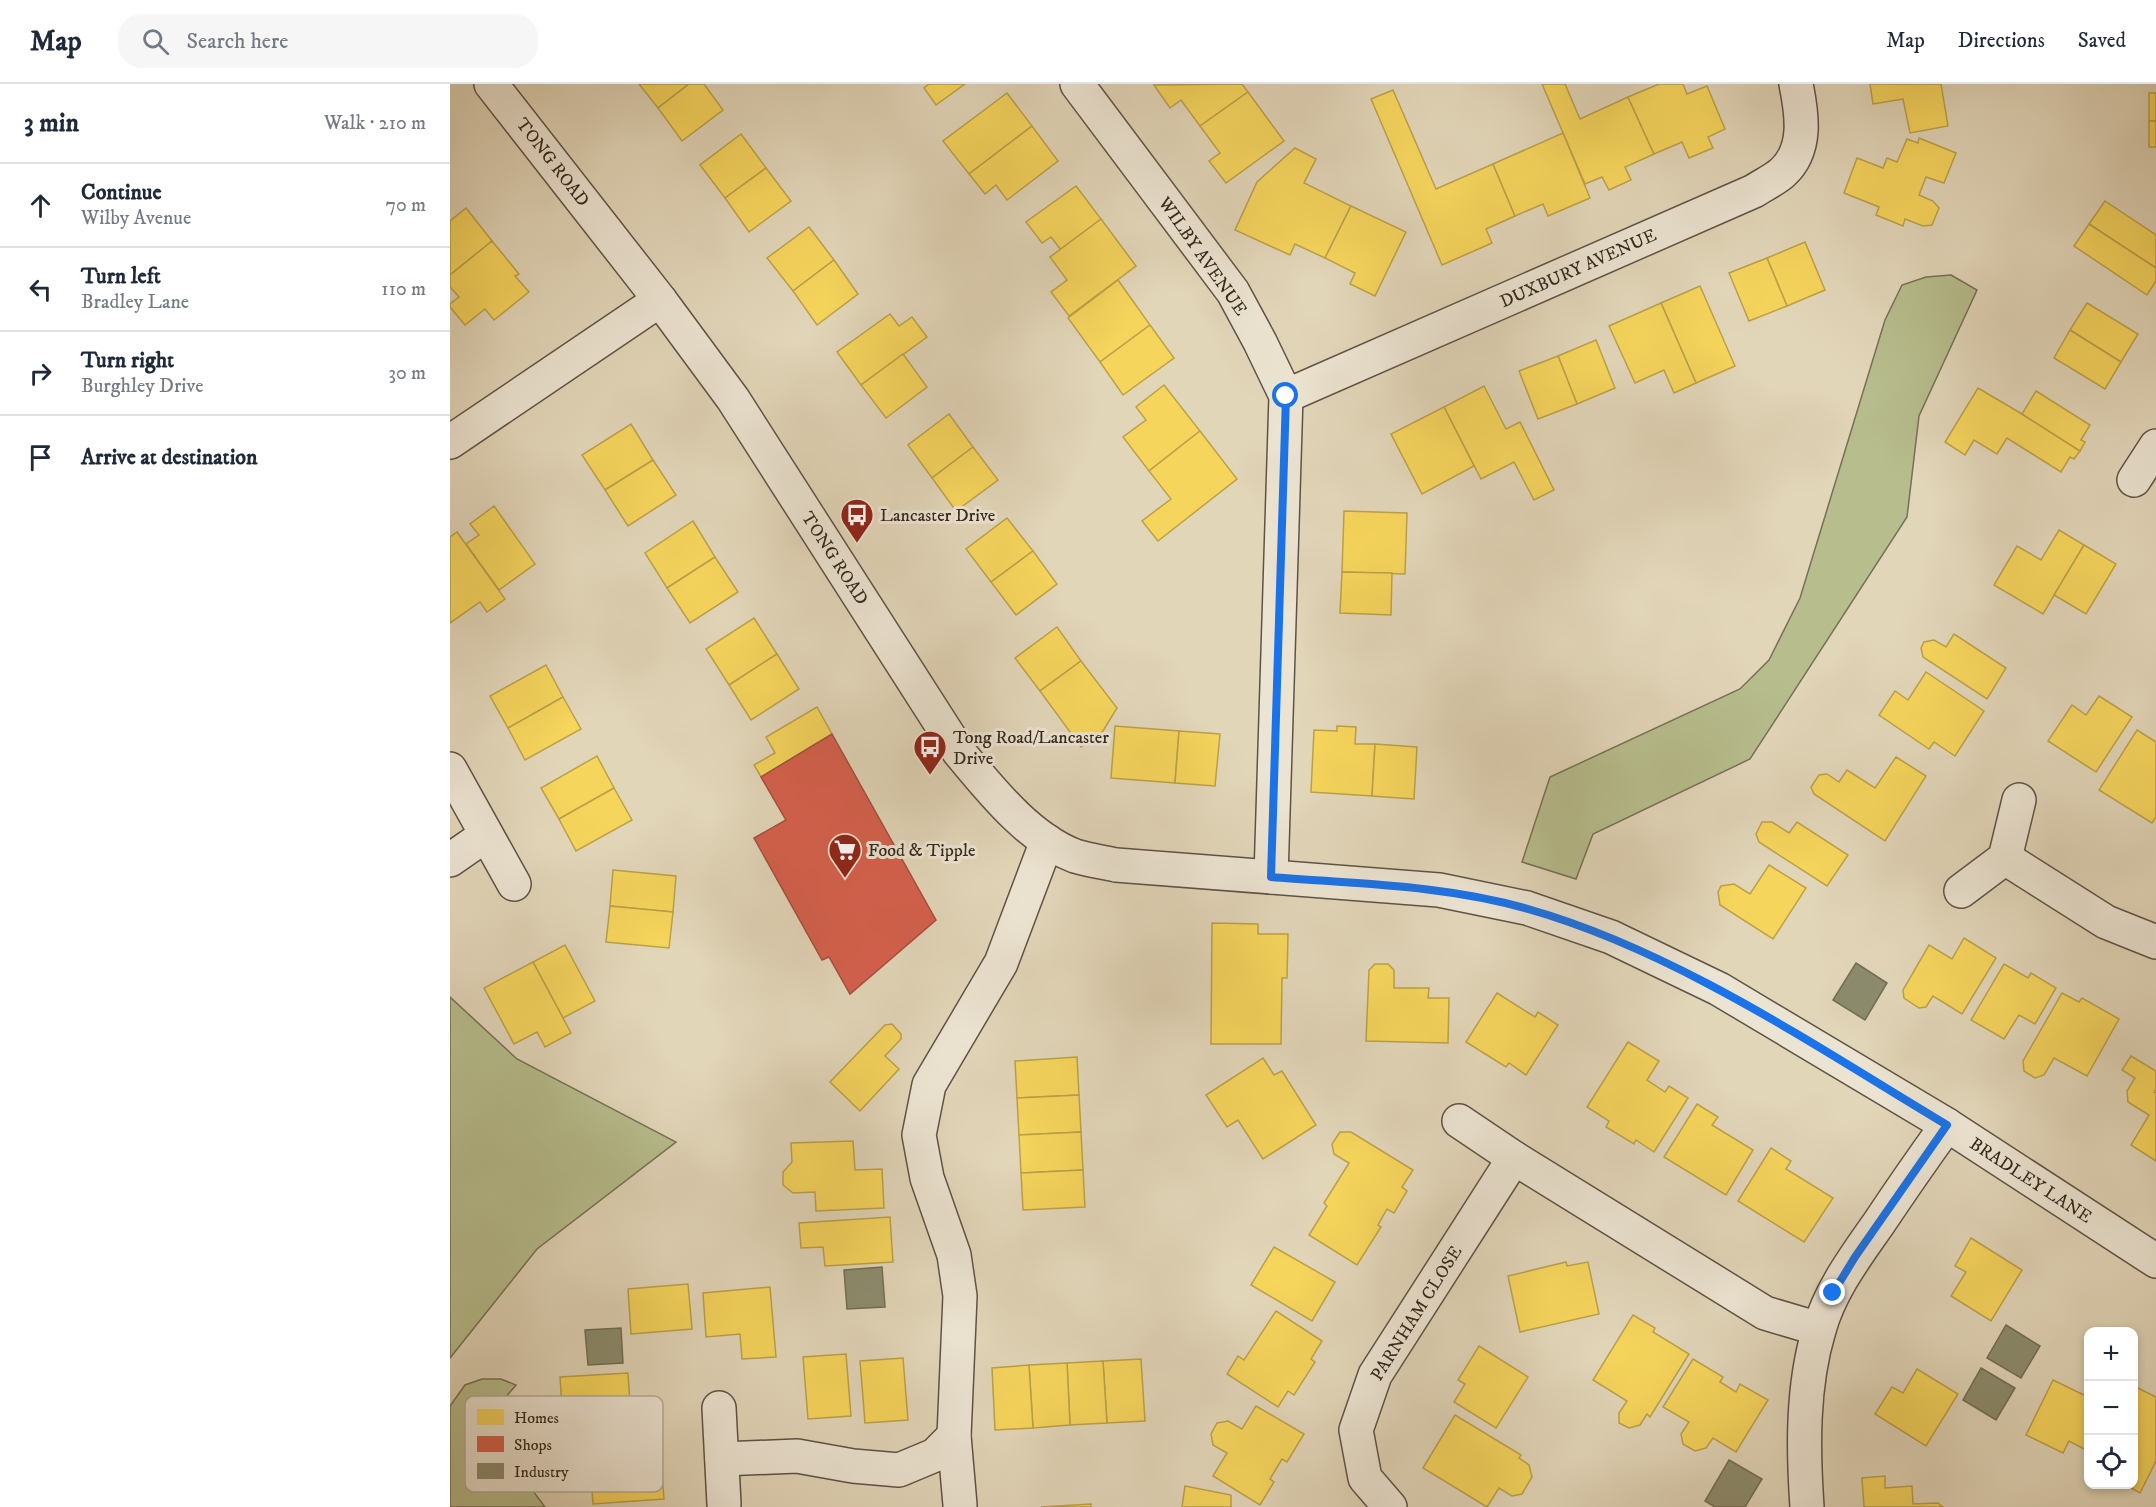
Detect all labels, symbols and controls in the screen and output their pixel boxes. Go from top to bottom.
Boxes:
search box [118,14,538,68]
text: Map [30,24,82,59]
icon: search [139,25,172,58]
text: Search here [187,28,288,55]
text: Map [1886,28,1925,54]
text: Directions [1958,28,2045,54]
text: Saved [2078,28,2126,54]
text: 3 min [24,107,79,140]
text: Walk · 210 m [324,111,426,136]
street label: TONG ROAD [511,114,594,211]
text: Continue [81,179,162,206]
icon: ahead [24,189,57,222]
street label: WILBY AVENUE [1152,192,1251,320]
text: 70 m [385,193,426,218]
text: Wilby Avenue [81,206,191,231]
street label: DUXBURY AVENUE [1497,224,1660,313]
text: Turn left [81,263,161,290]
icon: left [24,273,57,306]
text: 110 m [381,277,426,302]
text: Bradley Lane [81,290,189,315]
text: Turn right [81,347,174,374]
icon: right [24,357,57,390]
text: 30 m [388,361,426,386]
text: Burghley Drive [81,374,204,399]
route start [1272,382,1298,408]
icon: arrive [24,441,57,474]
text: Arrive at destination [81,444,258,471]
bus stop icon: Lancaster Drive [839,497,875,544]
place label: Lancaster Drive [880,505,995,527]
street label: TONG ROAD [796,508,872,609]
place label: Tong Road/Lancaster Drive [953,727,1109,770]
bus stop icon: Tong Road/Lancaster Drive [912,729,948,776]
supermarket icon: Food & Tipple [827,832,863,879]
place label: Food & Tipple [868,840,975,862]
street label: BRADLEY LANE [1965,1133,2096,1229]
street label: PARNHAM CLOSE [1366,1242,1467,1385]
route end [1819,1279,1845,1305]
map controls [2084,1327,2138,1489]
button: + [2084,1327,2138,1381]
button: − [2084,1381,2138,1435]
legend [465,1396,663,1492]
text: Homes [514,1408,559,1428]
text: Shops [514,1435,552,1455]
button: locate [2084,1435,2138,1489]
text: Industry [514,1462,569,1482]

